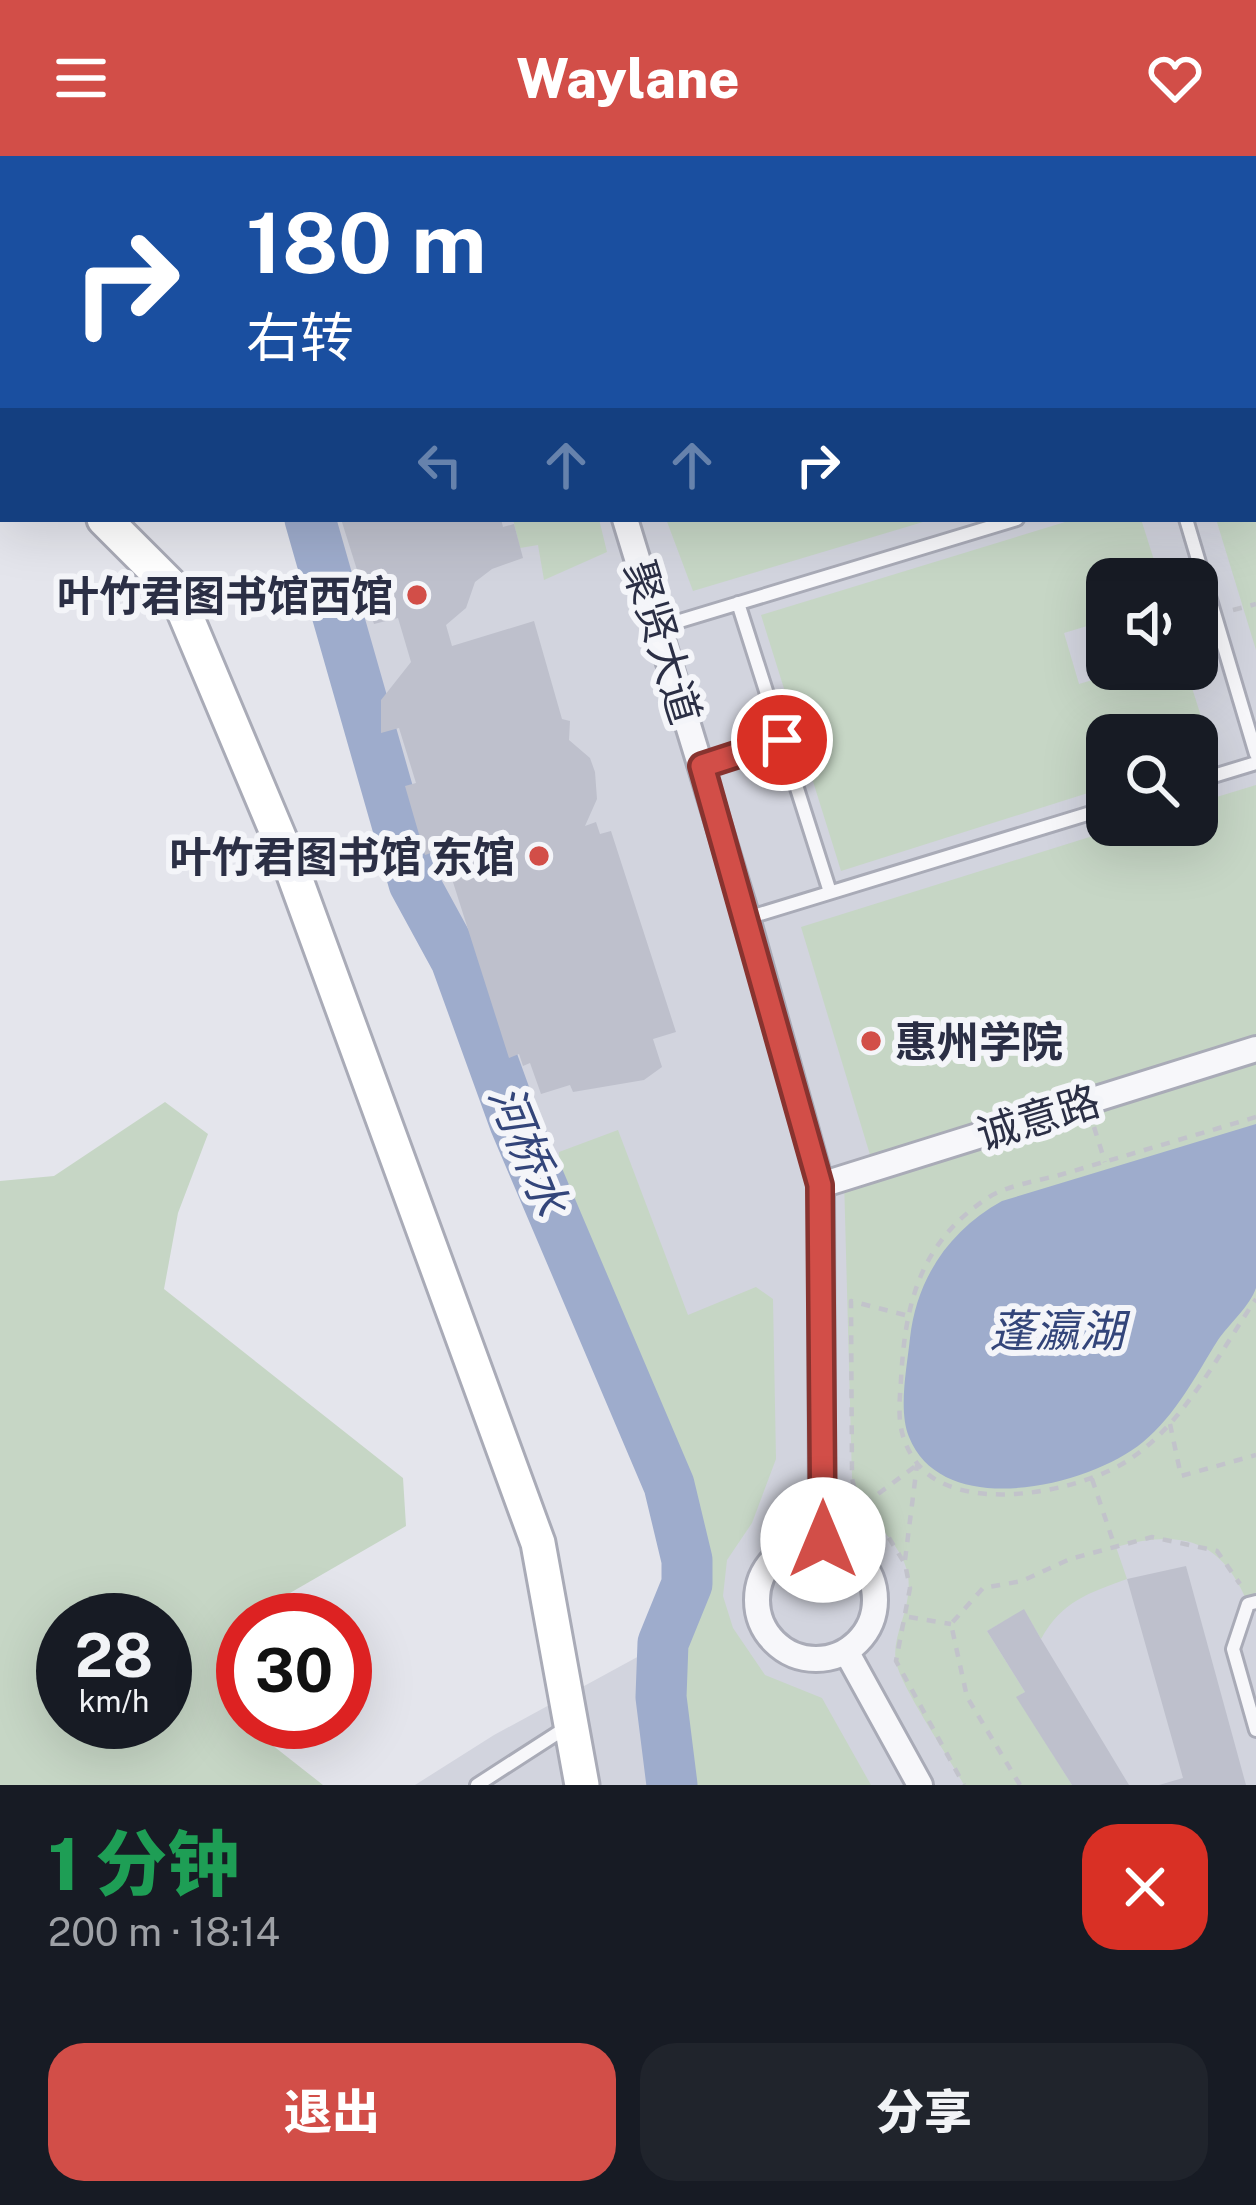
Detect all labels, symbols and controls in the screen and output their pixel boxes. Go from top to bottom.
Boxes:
icon: menu [48,45,114,111]
icon: heart [1142,45,1208,111]
text: Waylane [516,47,740,110]
text: 180 m [246,193,486,292]
icon: right [48,204,204,360]
text: 右转 [246,306,354,369]
icon: left [407,432,473,498]
icon: ahead [533,432,599,498]
icon: ahead [659,432,725,498]
icon: right [785,432,851,498]
street label: 聚贤大道 [615,554,711,730]
map controls [1086,558,1218,846]
button: sound [1086,558,1218,690]
place label: 叶竹君图书馆西馆 [57,571,393,620]
marker: 叶竹君图书馆西馆 [404,582,430,608]
pin [731,689,833,791]
icon: arrive [749,707,815,773]
button: search [1086,714,1218,846]
place label: 叶竹君图书馆 东馆 [170,832,515,881]
marker: 叶竹君图书馆 东馆 [526,843,552,869]
place label: 惠州学院 [895,1017,1063,1066]
marker: 惠州学院 [858,1028,884,1054]
street label: 诚意路 [971,1075,1105,1159]
water label: 河桥水 [479,1077,580,1224]
water label: 蓬瀛湖 [989,1304,1130,1357]
position arrow [760,1477,886,1603]
speed limit sign: 30 [216,1593,372,1749]
text: 28 [75,1620,153,1691]
text: km/h [79,1683,149,1719]
text: 1 分钟 [48,1822,239,1906]
button: close [1082,1824,1208,1950]
text: 200 m · 18:14 [48,1909,280,1955]
button: 退出 [48,2043,616,2181]
button: 分享 [640,2043,1208,2181]

